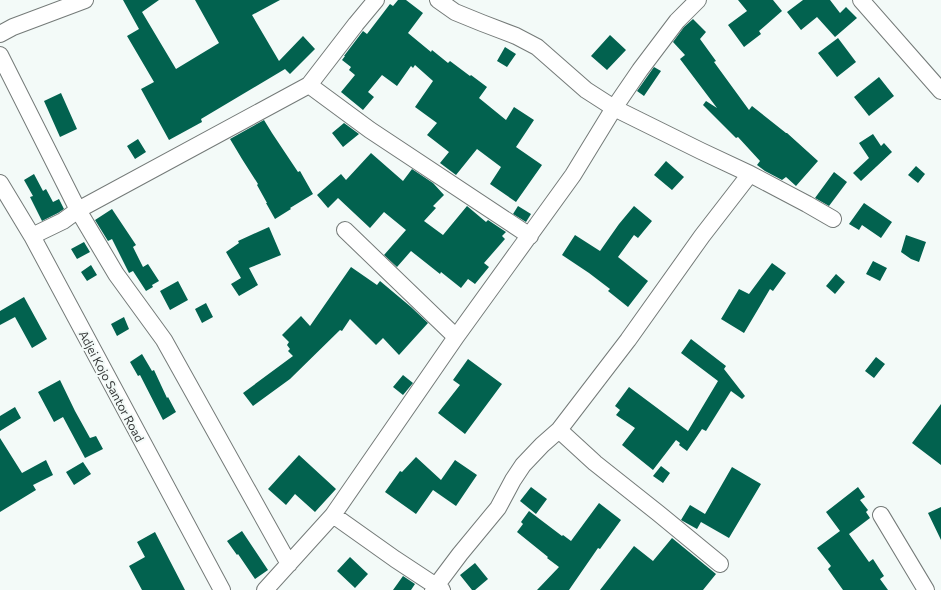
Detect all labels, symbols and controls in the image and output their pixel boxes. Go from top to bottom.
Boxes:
street label: Adjei Kojo Santor Road [77,328,147,444]

